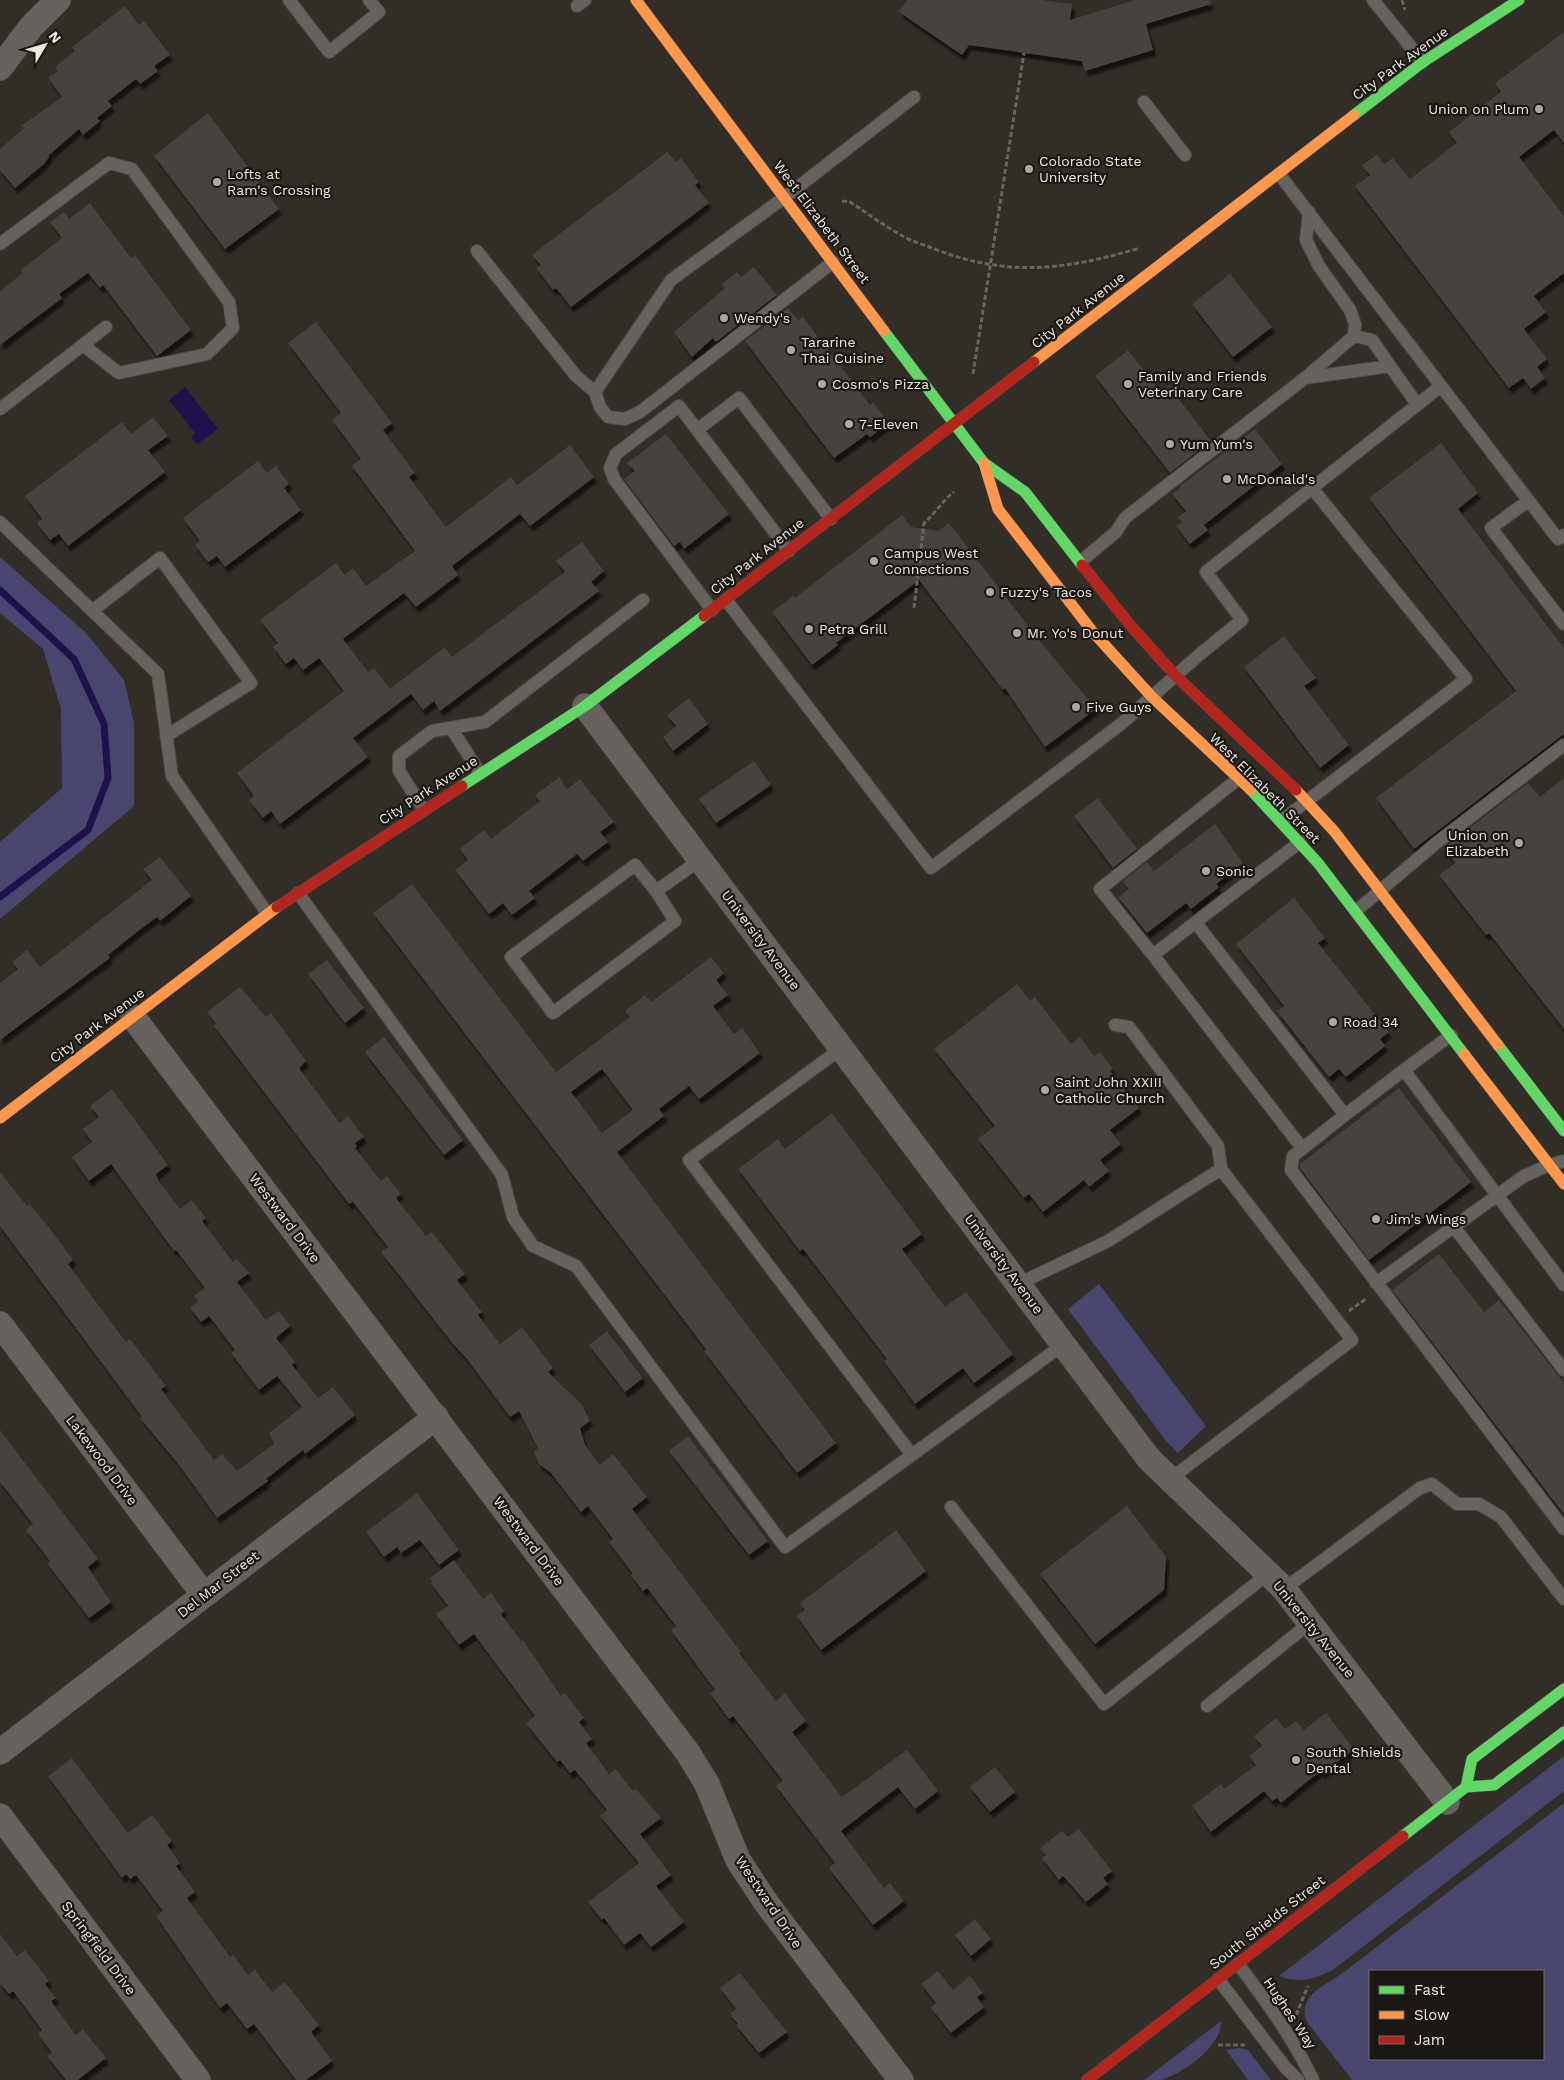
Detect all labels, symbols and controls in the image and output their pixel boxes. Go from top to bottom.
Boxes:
north arrow [20,20,70,70]
street label: City Park Avenue [1349,23,1451,103]
text: N [46,28,65,46]
place label: Union on Plum [1428,101,1529,117]
marker: Union on Plum [1533,103,1545,115]
place label: Colorado State University [1039,153,1142,185]
street label: West Elizabeth Street [771,157,873,287]
marker: Colorado State University [1023,163,1035,175]
place label: Lofts at Ram's Crossing [227,166,331,198]
marker: Lofts at Ram's Crossing [211,176,223,188]
street label: City Park Avenue [1028,268,1128,352]
place label: Wendy's [734,310,790,326]
marker: Wendy's [718,312,730,324]
place label: Tararine Thai Cuisine [801,334,884,366]
marker: Tararine Thai Cuisine [785,344,797,356]
place label: Family and Friends Veterinary Care [1138,368,1267,400]
place label: Cosmo's Pizza [832,376,929,392]
marker: Cosmo's Pizza [816,378,828,390]
marker: Family and Friends Veterinary Care [1122,378,1134,390]
place label: 7-Eleven [859,416,918,432]
marker: 7-Eleven [843,418,855,430]
place label: Yum Yum's [1180,436,1253,452]
marker: Yum Yum's [1164,438,1176,450]
place label: McDonald's [1237,471,1315,487]
marker: McDonald's [1221,473,1233,485]
street label: City Park Avenue [707,514,807,598]
place label: Campus West Connections [884,545,979,577]
marker: Campus West Connections [868,555,880,567]
place label: Fuzzy's Tacos [1000,584,1092,600]
marker: Fuzzy's Tacos [984,586,996,598]
place label: Petra Grill [819,621,888,637]
marker: Petra Grill [803,623,815,635]
place label: Mr. Yo's Donut [1027,625,1124,641]
marker: Mr. Yo's Donut [1011,627,1023,639]
place label: Five Guys [1086,699,1152,715]
marker: Five Guys [1070,701,1082,713]
street label: West Elizabeth Street [1206,729,1324,847]
street label: City Park Avenue [376,752,480,828]
place label: Union on Elizabeth [1445,827,1509,859]
marker: Union on Elizabeth [1513,837,1525,849]
place label: Sonic [1216,863,1254,879]
marker: Sonic [1200,865,1212,877]
street label: University Avenue [718,887,804,993]
street label: City Park Avenue [47,984,147,1066]
place label: Road 34 [1343,1014,1399,1030]
marker: Road 34 [1327,1016,1339,1028]
place label: Saint John XXIII Catholic Church [1055,1074,1165,1106]
marker: Saint John XXIII Catholic Church [1039,1084,1051,1096]
street label: Westward Drive [246,1170,324,1266]
street label: University Avenue [961,1211,1047,1317]
place label: Jim's Wings [1386,1211,1466,1227]
marker: Jim's Wings [1370,1213,1382,1225]
street label: Lakewood Drive [63,1412,141,1508]
street label: Westward Drive [490,1493,568,1589]
street label: Del Mar Street [174,1547,262,1621]
street label: University Avenue [1270,1577,1358,1681]
place label: South Shields Dental [1306,1744,1401,1776]
marker: South Shields Dental [1290,1754,1302,1766]
street label: Westward Drive [732,1853,806,1951]
street label: South Shields Street [1206,1872,1328,1972]
street label: Springfield Drive [59,1898,139,1998]
legend [1369,1970,1544,2060]
street label: Hughes Way [1260,1974,1320,2052]
text: Fast [1414,1981,1446,1999]
text: Slow [1414,2006,1450,2024]
text: Jam [1414,2031,1445,2049]

